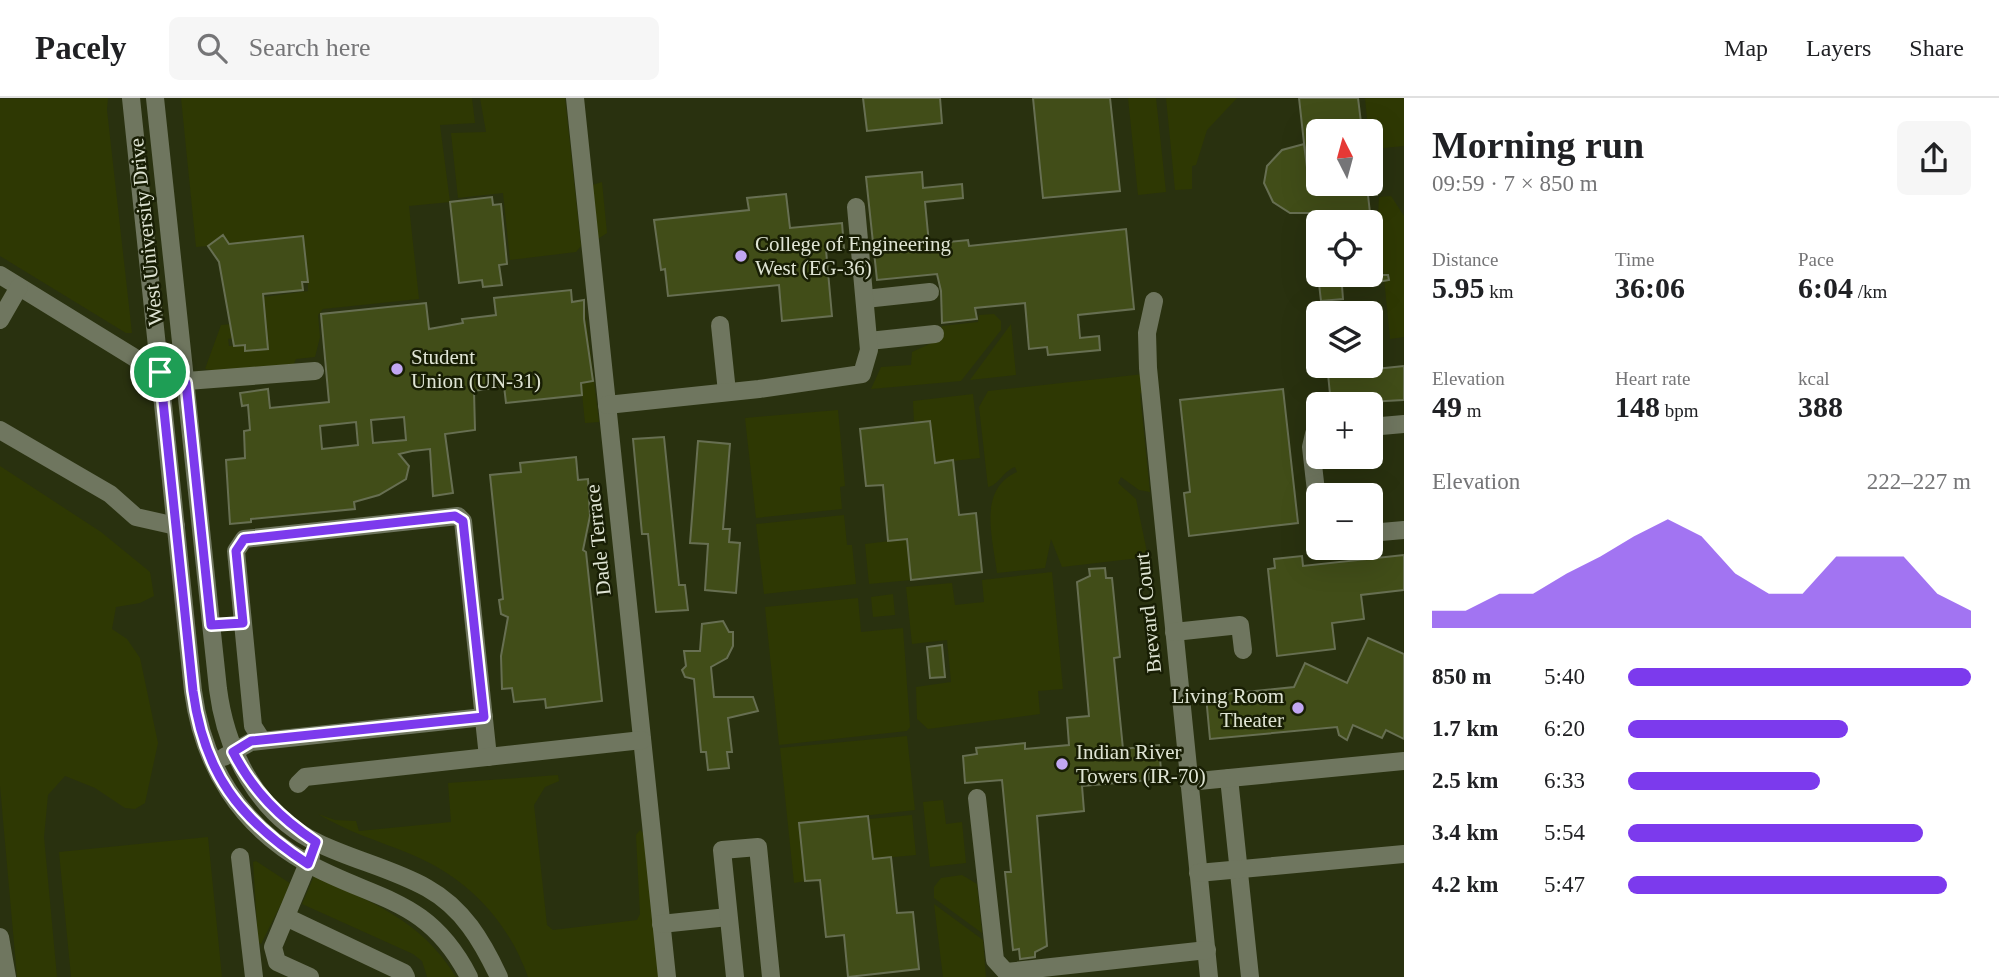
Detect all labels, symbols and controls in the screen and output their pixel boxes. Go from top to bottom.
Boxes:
search box [169,17,659,80]
icon: search [193,29,231,67]
text: Pacely [35,30,127,66]
text: Search here [249,33,371,62]
text: Map [1724,35,1768,61]
text: Layers [1806,35,1871,61]
text: Share [1909,35,1964,61]
north arrow [1306,119,1382,196]
map controls [1306,119,1383,560]
button: share [1897,121,1971,195]
text: Morning run [1432,124,1644,166]
street label: West University Drive [124,137,168,327]
text: 09:59 · 7 × 850 m [1432,171,1598,196]
button: locate [1306,210,1383,287]
place label: College of Engineering West (EG-36) [755,232,951,280]
marker: College of Engineering West (EG-36) [733,248,749,264]
text: Distance [1432,249,1498,270]
text: Time [1615,249,1654,270]
text: Pace [1798,249,1834,270]
text: 5.95 [1432,271,1485,304]
text: 36:06 [1615,271,1685,304]
text: 6:04 [1798,271,1853,304]
text: km [1485,281,1514,302]
text: /km [1853,281,1887,302]
button: layers [1306,301,1383,378]
pin [130,342,190,402]
place label: Student Union (UN-31) [411,345,541,393]
icon: arrive [141,353,179,391]
marker: Student Union (UN-31) [389,361,405,377]
text: Elevation [1432,368,1505,389]
text: Heart rate [1615,368,1690,389]
text: kcal [1798,368,1830,389]
text: 49 [1432,390,1462,423]
text: 148 [1615,390,1660,423]
text: 388 [1798,390,1843,423]
button: + [1306,392,1383,469]
text: m [1462,400,1482,421]
text: bpm [1660,400,1699,421]
text: Elevation [1432,469,1520,494]
text: 222–227 m [1867,469,1971,494]
street label: Dade Terrace [580,483,616,597]
button: − [1306,483,1383,560]
street label: Brevard Court [1130,552,1166,674]
text: 850 m [1432,664,1491,689]
text: 5:40 [1544,664,1585,689]
place label: Living Room Theater [1171,684,1284,732]
marker: Living Room Theater [1290,700,1306,716]
text: 1.7 km [1432,716,1498,741]
text: 6:20 [1544,716,1585,741]
place label: Indian River Towers (IR-70) [1076,740,1206,788]
marker: Indian River Towers (IR-70) [1054,756,1070,772]
text: 2.5 km [1432,768,1498,793]
text: 6:33 [1544,768,1585,793]
text: 3.4 km [1432,820,1498,845]
text: 5:54 [1544,820,1585,845]
text: 4.2 km [1432,872,1498,897]
text: 5:47 [1544,872,1585,897]

